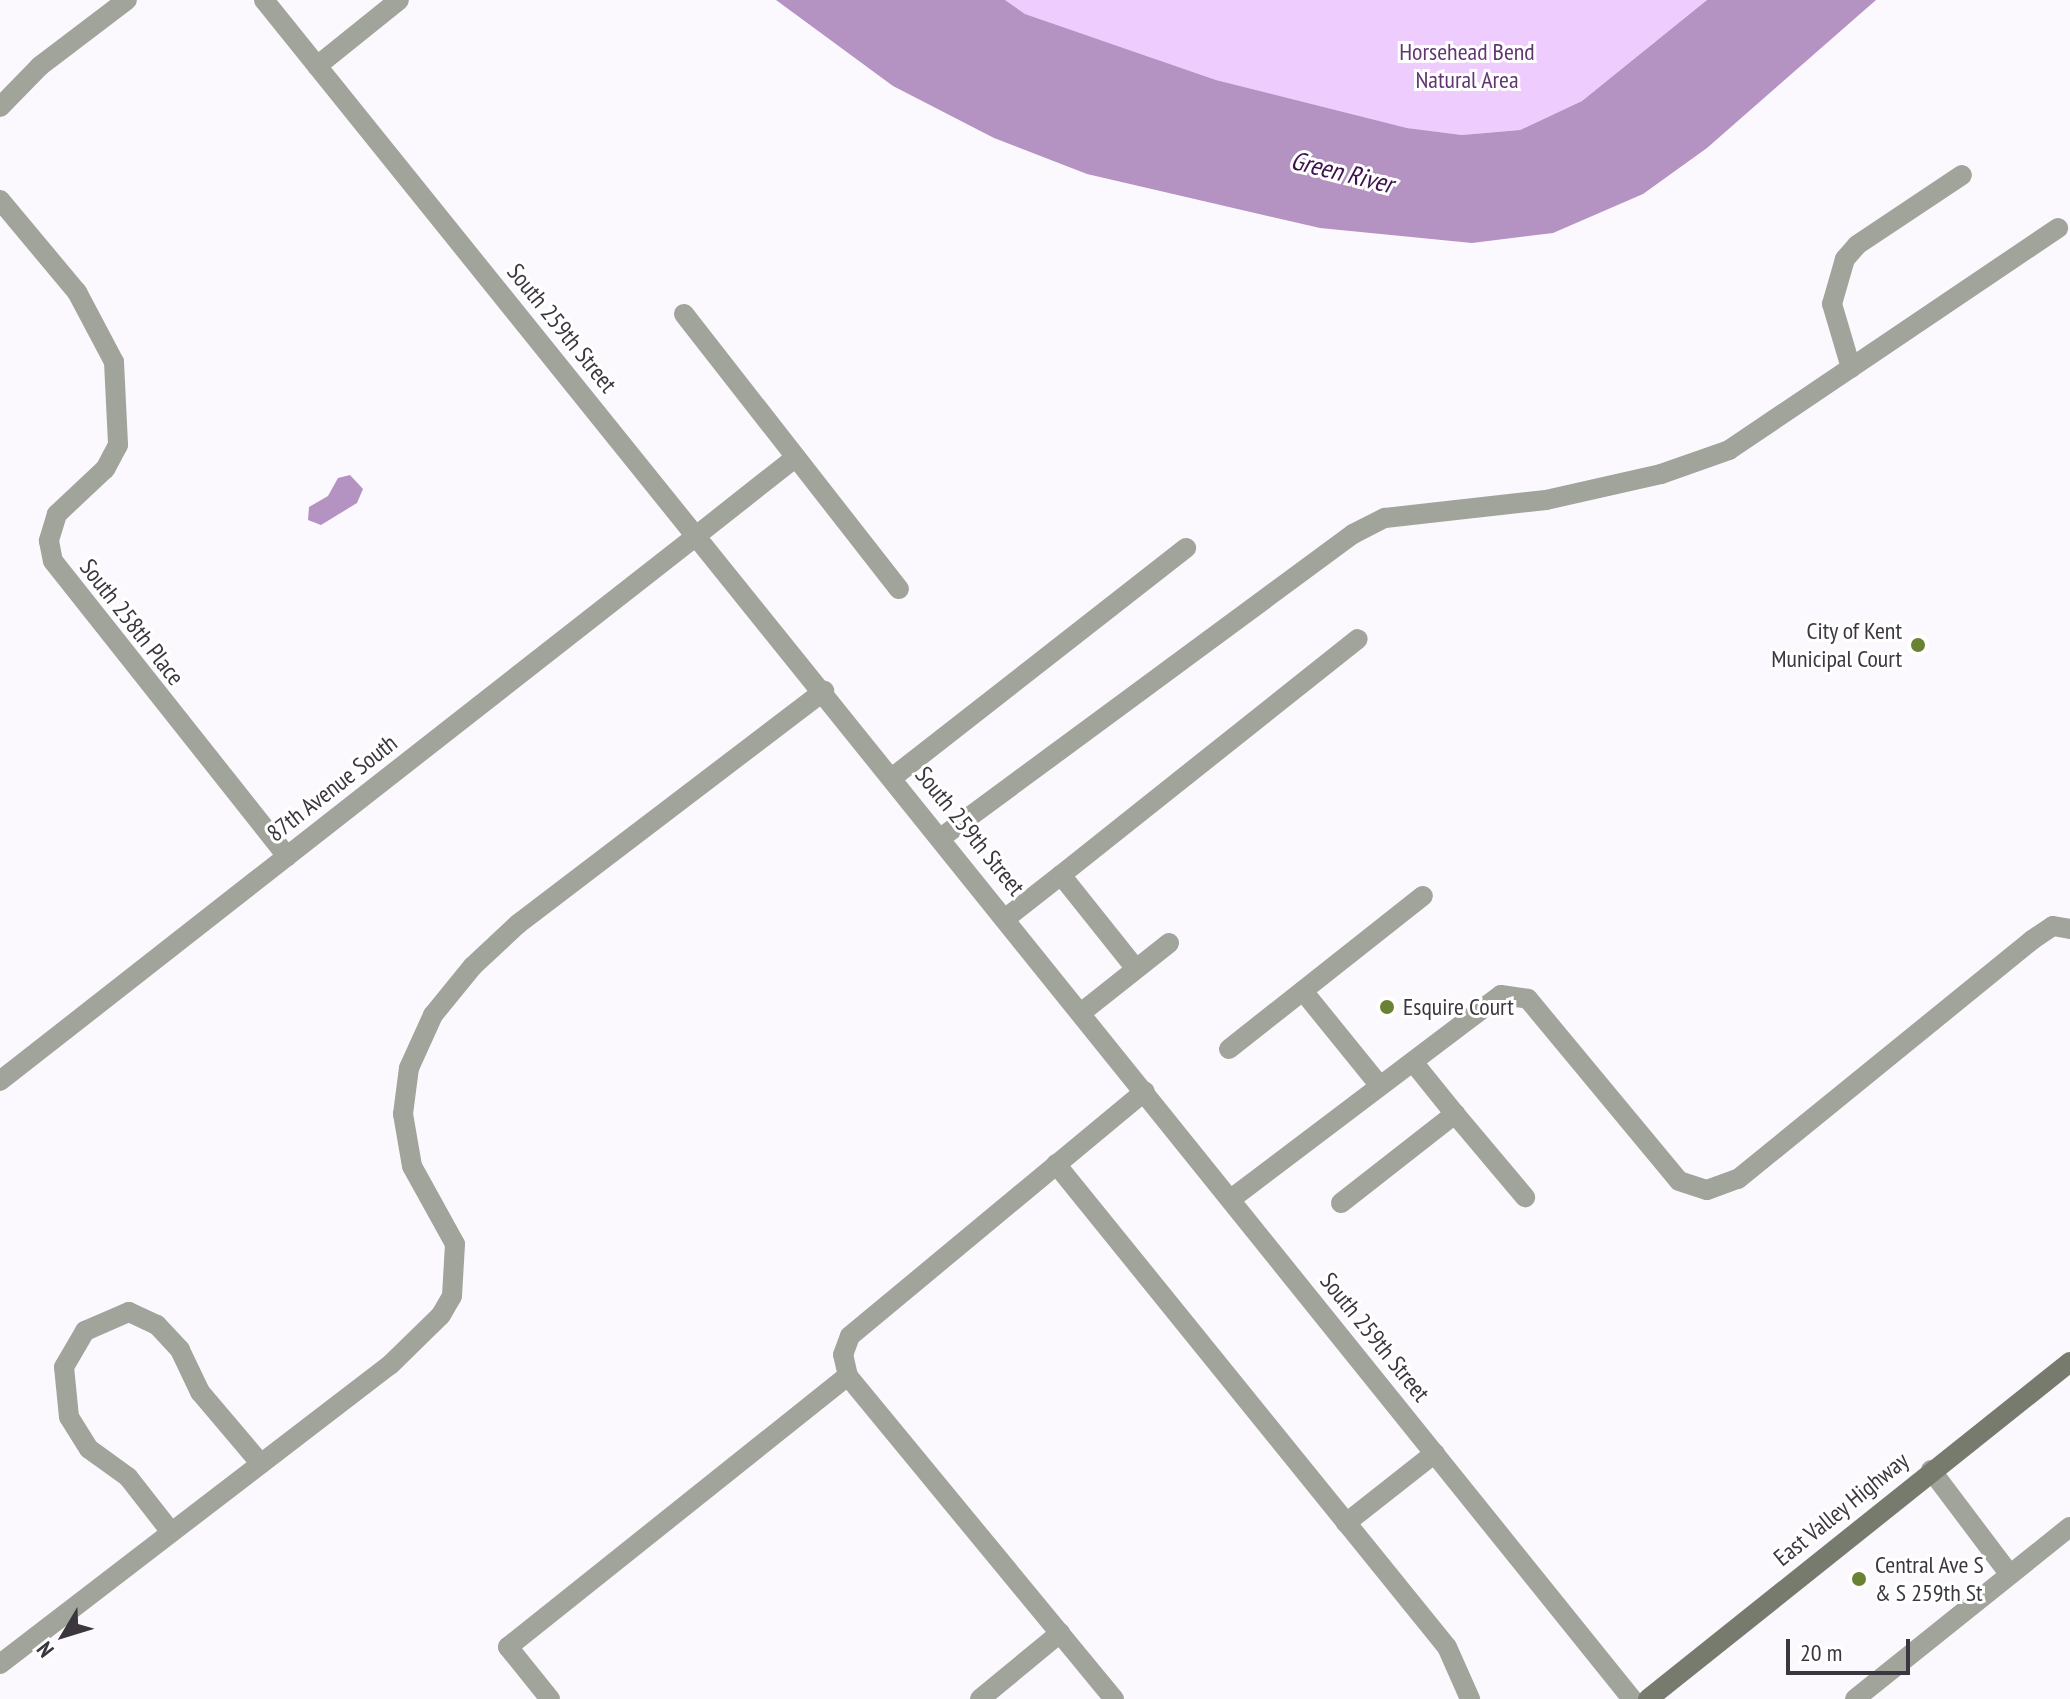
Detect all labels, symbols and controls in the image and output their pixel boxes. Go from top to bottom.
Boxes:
park label: Horsehead Bend Natural Area [1399,38,1535,94]
water label: Green River [1288,144,1396,200]
street label: South 259th Street [501,258,623,398]
street label: South 258th Place [74,553,190,691]
place label: City of Kent Municipal Court [1771,617,1902,673]
marker: City of Kent Municipal Court [1909,636,1927,654]
street label: 87th Avenue South [261,728,403,848]
street label: South 259th Street [909,761,1031,901]
place label: Esquire Court [1403,993,1514,1021]
marker: Esquire Court [1378,998,1396,1016]
street label: South 259th Street [1314,1267,1436,1407]
street label: East Valley Highway [1767,1446,1915,1572]
place label: Central Ave S & S 259th St [1875,1551,1984,1607]
marker: Central Ave S & S 259th St [1850,1570,1868,1588]
north arrow [24,1595,104,1675]
scale bar [1790,1623,1914,1673]
text: N [30,1636,60,1663]
text: 20 m [1800,1637,1842,1668]

